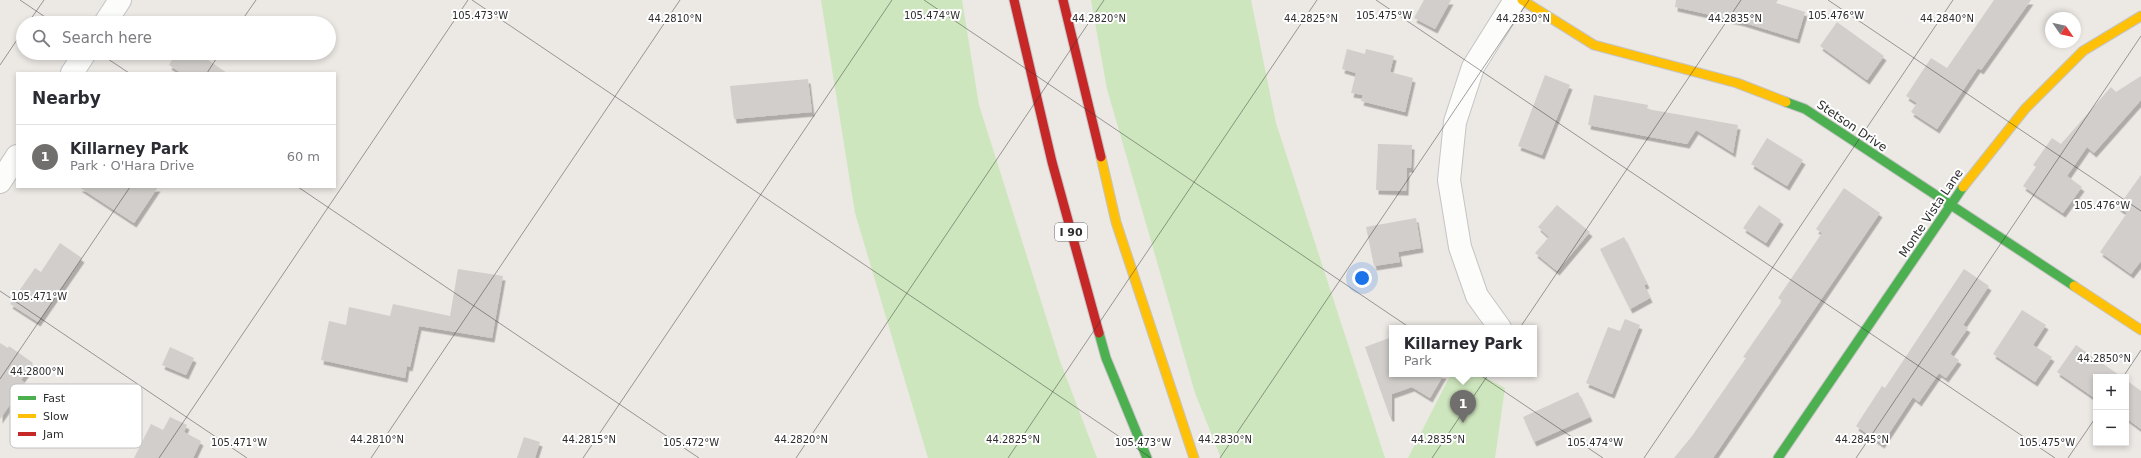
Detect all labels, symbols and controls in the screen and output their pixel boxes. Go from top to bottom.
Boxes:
text: 105.473°W [452,10,508,21]
text: 105.474°W [904,10,960,21]
text: 105.475°W [1356,10,1412,21]
text: 105.476°W [1808,10,1864,21]
north arrow [2045,12,2081,48]
text: 44.2810°N [648,13,702,24]
text: 44.2820°N [1072,13,1126,24]
text: 44.2825°N [1284,13,1338,24]
text: 44.2830°N [1496,13,1550,24]
text: 44.2835°N [1708,13,1762,24]
text: 44.2840°N [1920,13,1974,24]
search box [16,16,336,60]
icon: search [30,27,52,49]
text: Search here [62,29,152,47]
text: Nearby [32,88,101,108]
street label: Stetson Drive [1814,97,1890,155]
text: Killarney Park [70,140,189,158]
text: 1 [40,149,50,164]
text: 60 m [287,149,320,164]
text: Park · O'Hara Drive [70,158,194,173]
street label: Monte Vista Lane [1896,166,1966,260]
text: 105.476°W [2074,200,2130,211]
road number: I 90 [1055,223,1087,241]
your location [1352,268,1372,288]
text: 105.471°W [11,291,67,302]
popup [1389,325,1537,377]
text: Killarney Park [1404,335,1522,353]
text: Park [1404,353,1432,368]
text: 44.2850°N [2077,353,2131,364]
text: 44.2800°N [10,366,64,377]
map controls [2093,374,2129,446]
button: + [2093,374,2129,410]
legend [10,384,142,448]
pin: 1 [1450,390,1476,423]
text: Fast [43,392,66,405]
text: Slow [43,410,69,423]
button: − [2093,410,2129,446]
text: Jam [42,428,64,441]
text: 44.2810°N [350,434,404,445]
text: 44.2815°N [562,434,616,445]
text: 44.2820°N [774,434,828,445]
text: 44.2825°N [986,434,1040,445]
text: 44.2830°N [1198,434,1252,445]
text: 44.2835°N [1411,434,1465,445]
text: 44.2845°N [1835,434,1889,445]
text: 105.471°W [211,437,267,448]
text: 105.472°W [663,437,719,448]
text: 105.473°W [1115,437,1171,448]
text: 105.474°W [1567,437,1623,448]
text: 105.475°W [2019,437,2075,448]

